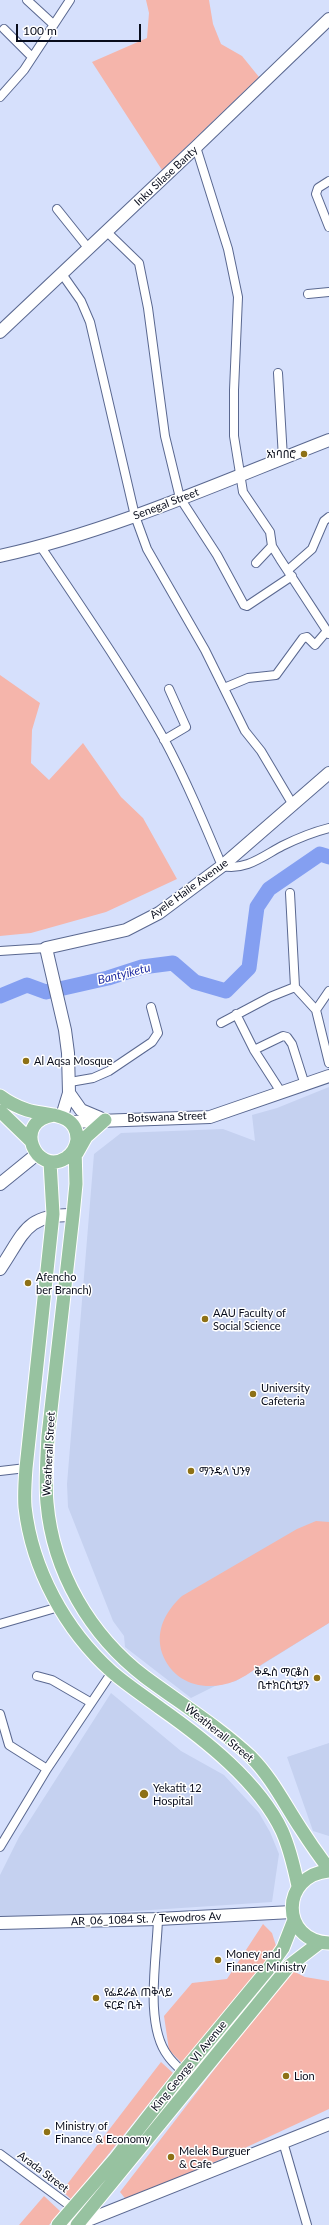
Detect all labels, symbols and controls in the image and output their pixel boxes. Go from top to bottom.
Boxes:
scale bar [18,16,143,42]
text: 100 m [23,23,57,38]
street label: Inku Silase Banty [132,143,200,209]
place label: አነባበሮ [267,447,296,461]
marker: አነባበሮ [299,449,309,459]
street label: Senegal Street [131,485,201,523]
street label: Ayele Haile Avenue [147,856,231,922]
water label: Bantyiketu [96,960,152,988]
place label: Al Aqsa Mosque [34,1054,113,1068]
marker: Al Aqsa Mosque [21,1056,31,1066]
street label: Botswana Street [127,1109,207,1125]
place label: Afencho ber Branch) [36,1270,91,1296]
marker: Afencho ber Branch) [23,1278,33,1288]
place label: AAU Faculty of Social Science [213,1306,286,1332]
marker: AAU Faculty of Social Science [200,1314,210,1324]
place label: University Cafeteria [261,1381,310,1407]
marker: University Cafeteria [248,1389,258,1399]
street label: Weatherall Street [40,1412,58,1496]
place label: ማንዴላ ህንፃ [199,1464,250,1478]
marker: ማንዴላ ህንፃ [186,1466,196,1476]
place label: ቅዱስ ማርቆስ ቤተክርስቲያን [254,1665,309,1691]
marker: ቅዱስ ማርቆስ ቤተክርስቲያን [312,1673,322,1683]
street label: Weatherall Street [182,1701,256,1765]
place label: Yekatit 12 Hospital [153,1781,202,1807]
marker: Yekatit 12 Hospital [138,1788,150,1800]
street label: AR_06_1084 St. / Tewodros Av [71,1910,221,1928]
place label: Money and Finance Ministry [226,1947,306,1973]
marker: Money and Finance Ministry [213,1955,223,1965]
place label: የፌደራል ጠቅላይ ፍርድ ቤት [104,1985,172,2011]
marker: የፌደራል ጠቅላይ ፍርድ ቤት [91,1993,101,2003]
street label: King George VI Avenue [148,2018,230,2114]
place label: Lion [294,2069,315,2083]
marker: Lion [281,2071,291,2081]
place label: Ministry of Finance & Economy [55,2119,150,2145]
marker: Ministry of Finance & Economy [42,2127,52,2137]
place label: Melek Burguer & Cafe [179,2144,250,2170]
street label: Arada Street [15,2149,71,2195]
marker: Melek Burguer & Cafe [166,2152,176,2162]

